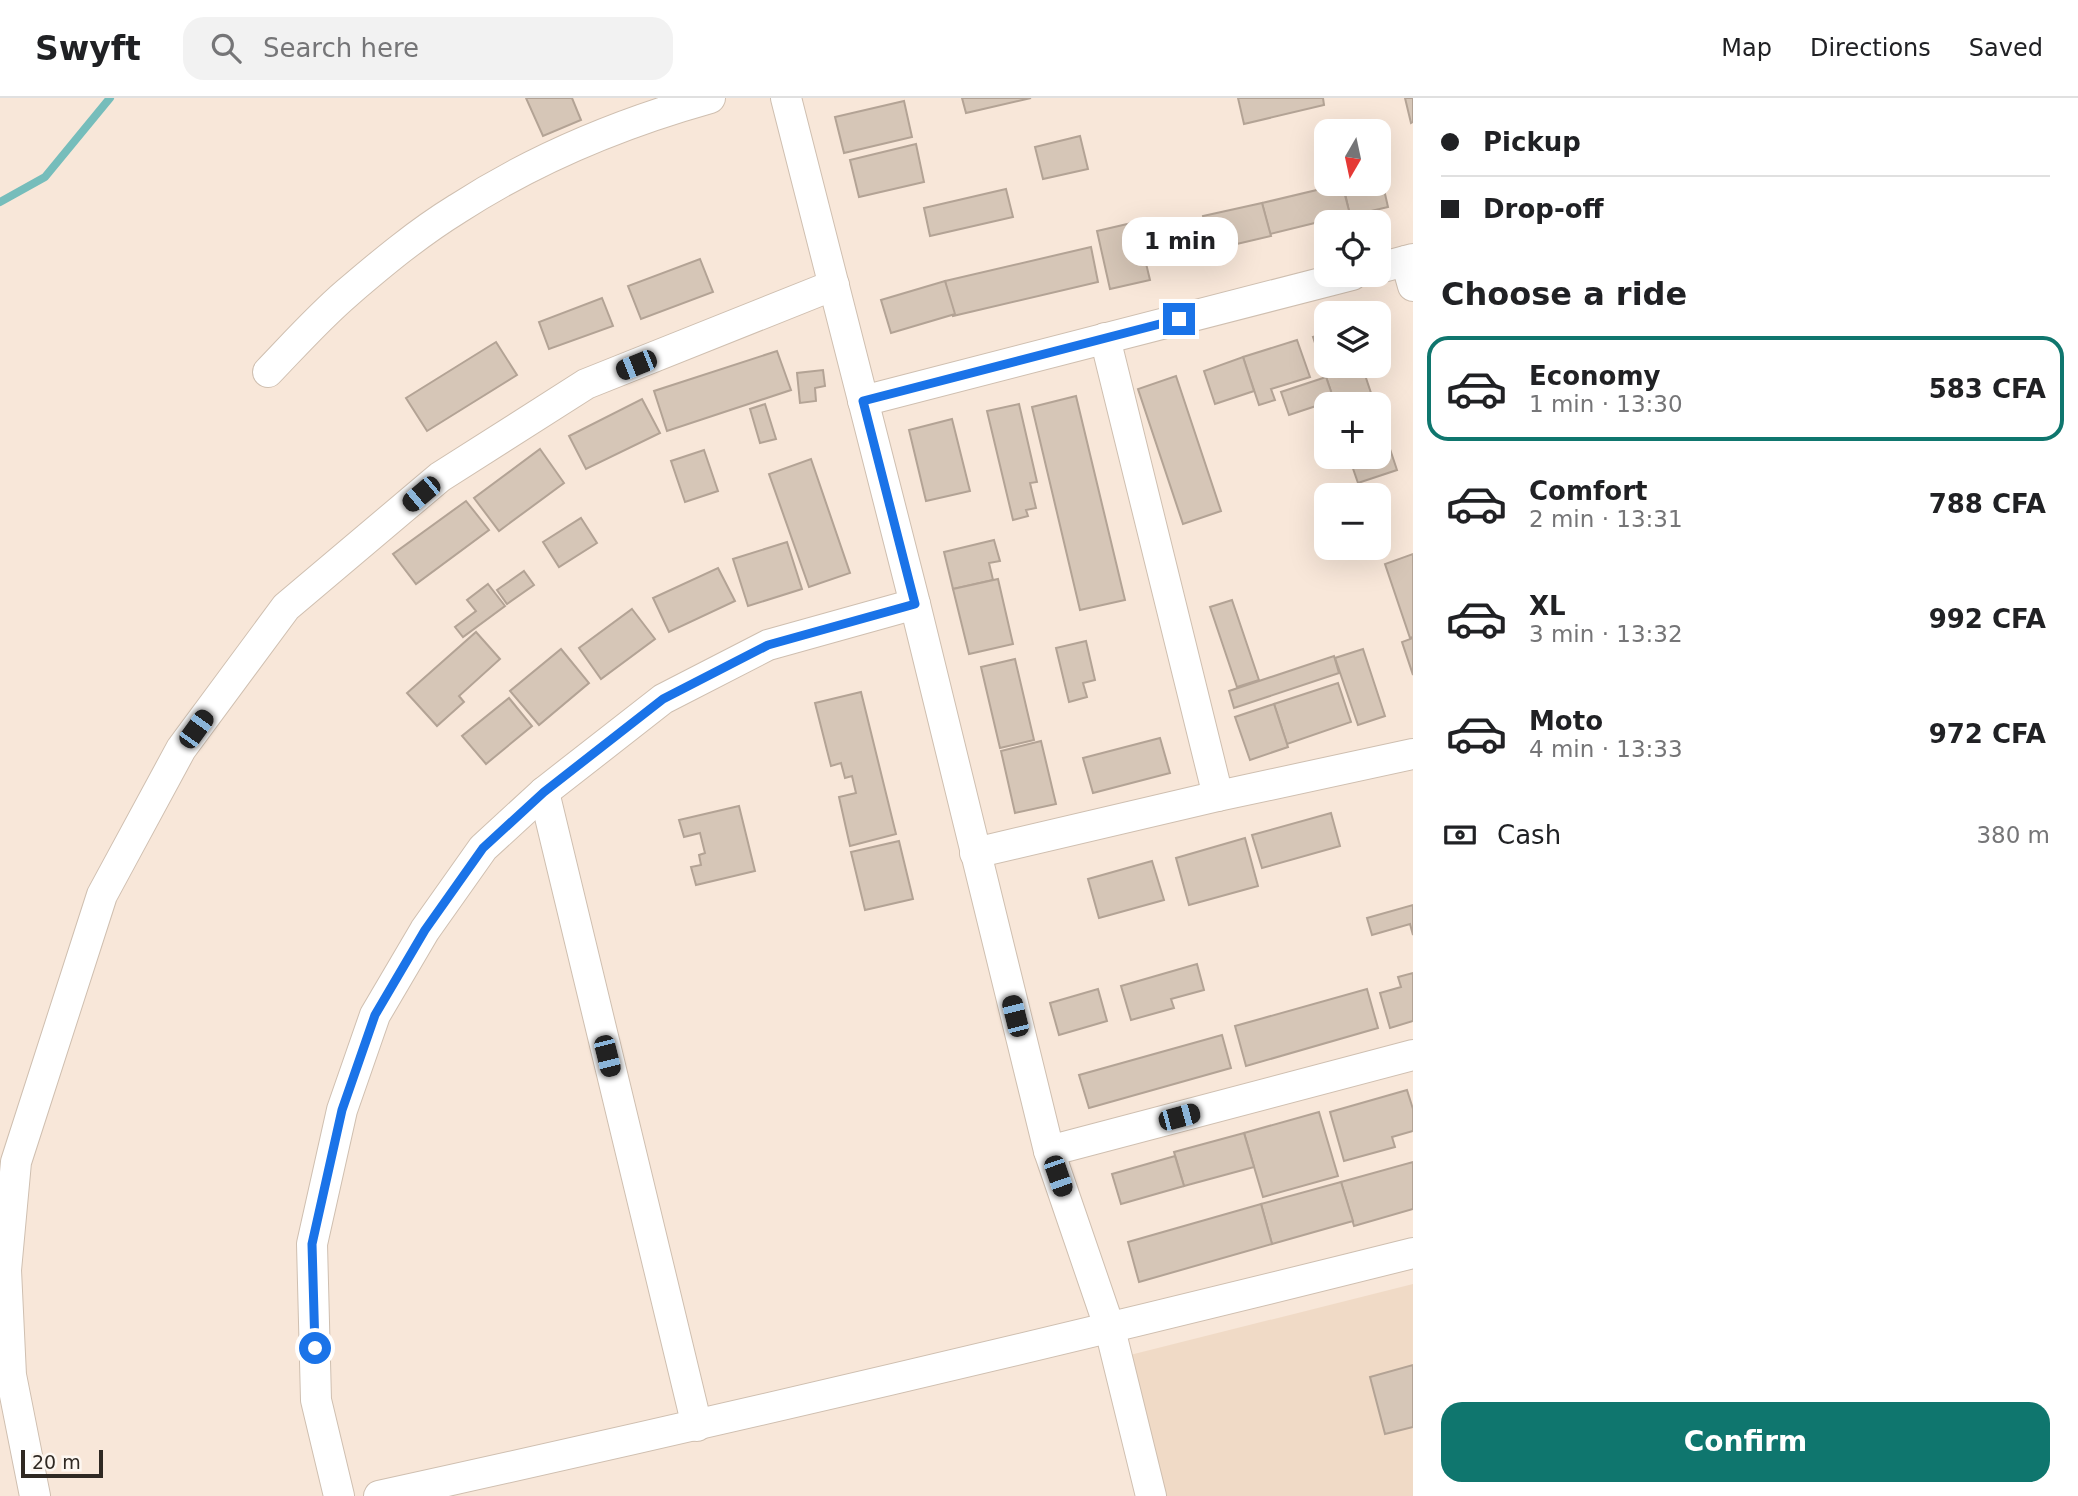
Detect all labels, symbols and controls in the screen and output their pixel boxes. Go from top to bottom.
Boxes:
search box [183,17,673,80]
text: Swyft [35,29,141,68]
icon: search [207,29,245,67]
text: Search here [263,33,419,63]
text: Map [1721,34,1772,62]
text: Directions [1810,34,1931,62]
text: Saved [1969,34,2043,62]
north arrow [1314,119,1391,196]
map controls [1314,119,1391,560]
text: Pickup [1483,127,1581,157]
text: Drop-off [1483,194,1604,224]
button: locate [1314,210,1391,287]
callout: 1 min [1121,218,1237,266]
text: 1 min [1144,228,1216,254]
text: Choose a ride [1441,275,1687,313]
button: layers [1314,301,1391,378]
route end [1163,303,1195,335]
car [613,347,660,383]
icon: car [1445,357,1508,420]
text: Economy [1529,361,1660,391]
text: 583 CFA [1929,374,2046,404]
text: 1 min · 13:30 [1529,391,1683,417]
button: + [1314,392,1391,469]
car [399,472,444,516]
icon: car [1445,472,1508,535]
text: Comfort [1529,476,1647,506]
button: − [1314,483,1391,560]
text: 788 CFA [1929,489,2046,519]
text: 2 min · 13:31 [1529,506,1683,532]
icon: car [1445,587,1508,650]
text: XL [1529,591,1566,621]
text: 992 CFA [1929,604,2046,634]
text: 3 min · 13:32 [1529,621,1683,647]
icon: car [1445,702,1508,765]
car [176,706,217,752]
text: Moto [1529,706,1603,736]
text: 972 CFA [1929,719,2046,749]
text: 4 min · 13:33 [1529,736,1683,762]
icon: cash [1441,816,1479,854]
text: Cash [1497,820,1561,850]
text: 380 m [1976,822,2050,848]
car [1000,993,1031,1039]
car [592,1033,623,1079]
car [1156,1101,1203,1133]
car [1042,1153,1075,1199]
route start [299,1332,331,1364]
button: Confirm [1441,1402,2050,1482]
scale bar [21,1447,103,1479]
text: 20 m [32,1451,81,1473]

